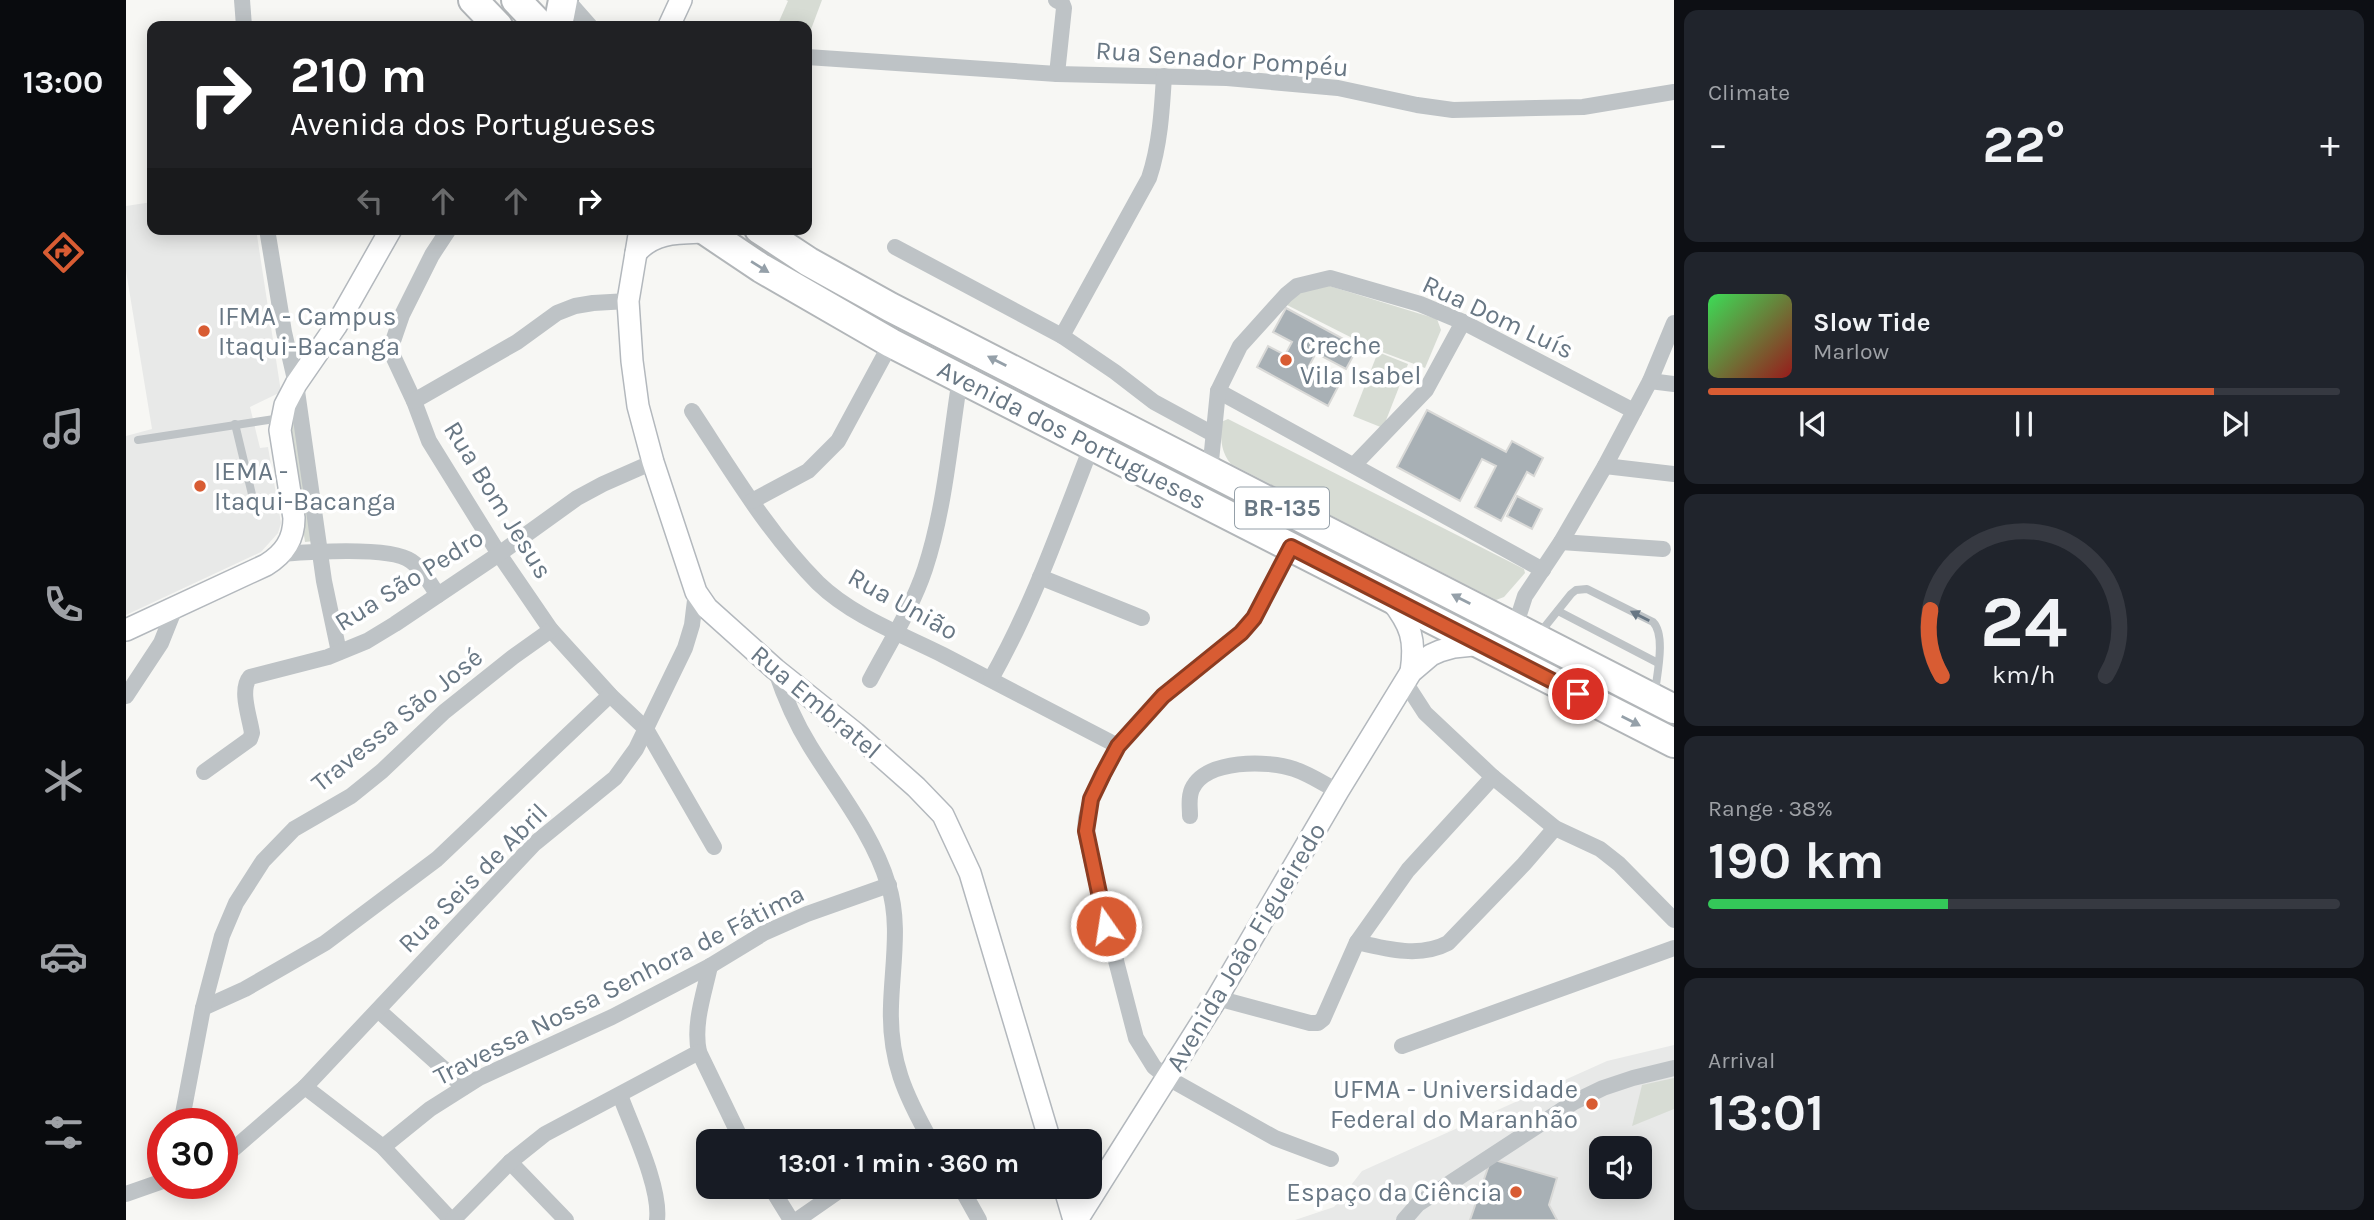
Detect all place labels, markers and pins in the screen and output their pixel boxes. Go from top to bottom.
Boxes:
place label: IFMA - Campus Itaqui-Bacanga [218,301,400,362]
marker: IFMA - Campus Itaqui-Bacanga [196,323,212,339]
place label: Creche Vila Isabel [1300,330,1421,391]
marker: Creche Vila Isabel [1278,352,1294,368]
place label: IEMA - Itaqui-Bacanga [214,456,396,517]
marker: IEMA - Itaqui-Bacanga [192,478,208,494]
pin [1548,664,1608,724]
place label: UFMA - Universidade Federal do Maranhão [1330,1074,1578,1135]
marker: UFMA - Universidade Federal do Maranhão [1584,1096,1600,1112]
place label: Espaço da Ciência [1286,1177,1502,1208]
marker: Espaço da Ciência [1508,1184,1524,1200]

